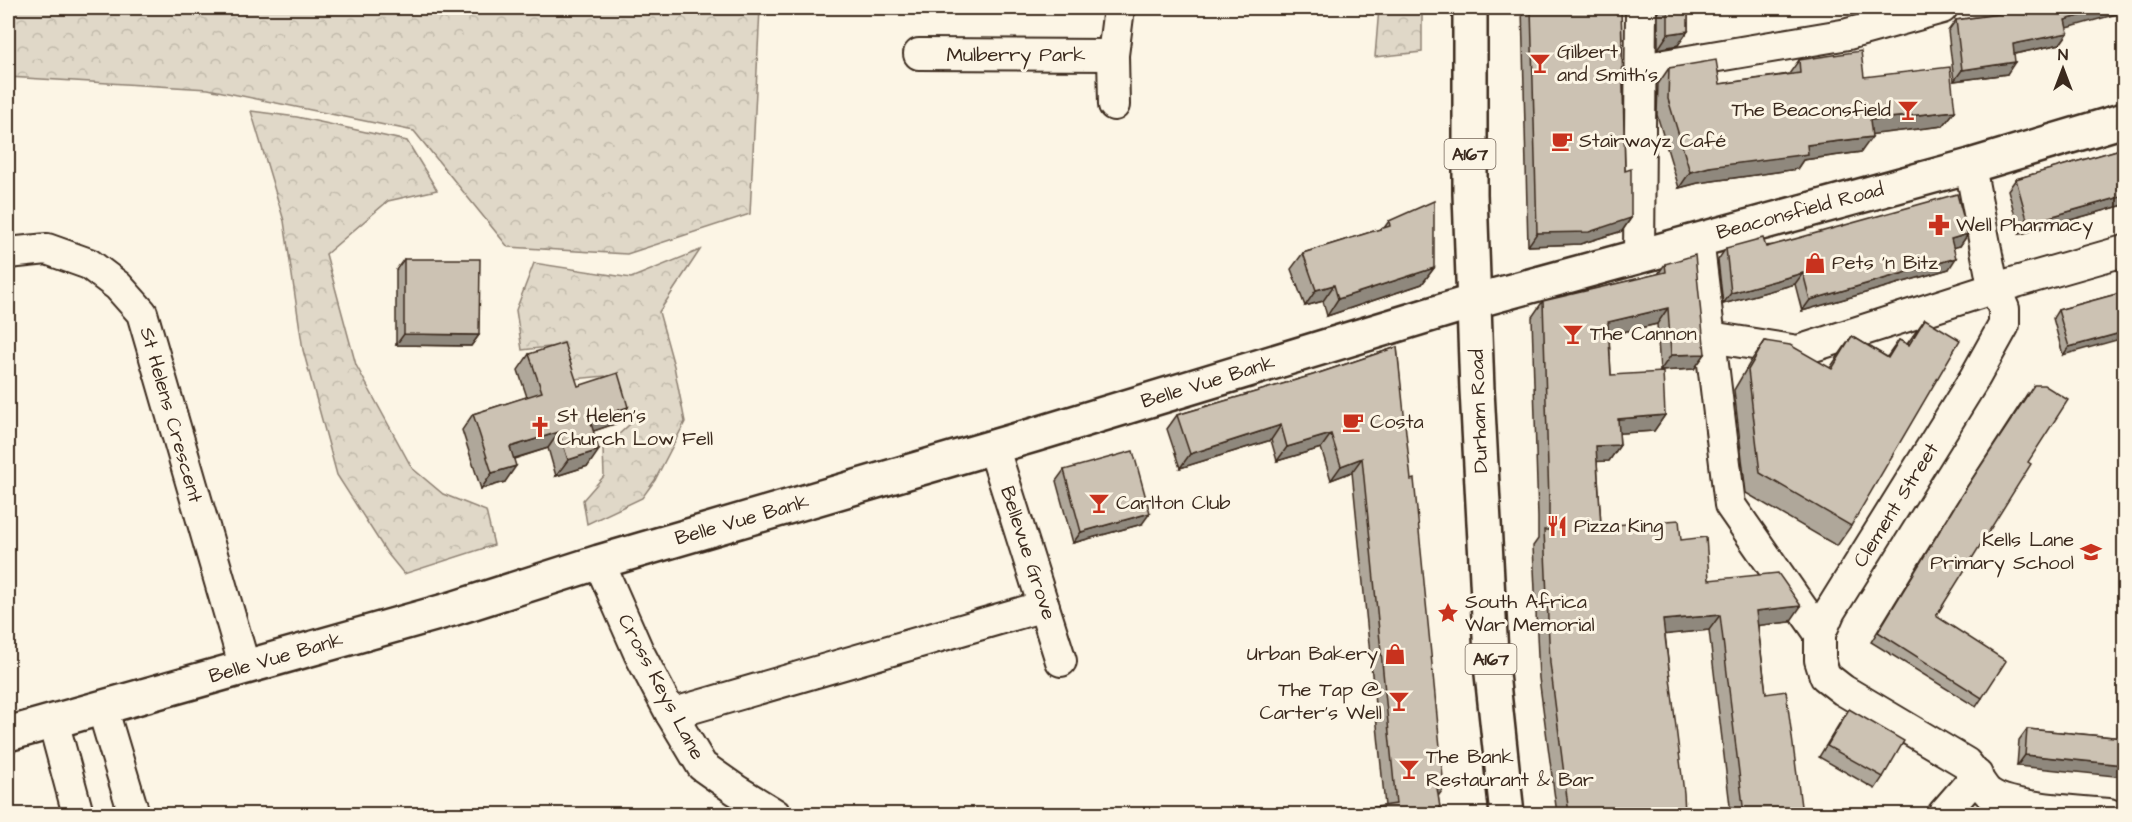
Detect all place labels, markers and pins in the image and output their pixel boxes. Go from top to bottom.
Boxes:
place label: Gilbert and Smith's [1557,38,1658,89]
bar icon: Gilbert and Smith's [1528,51,1552,75]
place label: The Beaconsfield [1732,96,1891,124]
bar icon: The Beaconsfield [1896,98,1920,122]
place label: Stairwayz Café [1579,127,1727,156]
cafe icon: Stairwayz Café [1550,129,1574,153]
place label: Well Pharmacy [1956,211,2093,240]
pharmacy icon: Well Pharmacy [1927,213,1951,237]
place label: Pets 'n Bitz [1832,249,1938,277]
shop icon: Pets 'n Bitz [1803,251,1827,275]
place label: The Cannon [1590,320,1697,348]
bar icon: The Cannon [1561,322,1585,346]
place label: St Helen's Church Low Fell [557,402,713,453]
place label: Costa [1370,408,1424,436]
cafe icon: Costa [1341,410,1365,434]
church icon: St Helen's Church Low Fell [528,415,552,439]
place label: Carlton Club [1116,489,1231,517]
bar icon: Carlton Club [1087,491,1111,515]
place label: Pizza King [1574,512,1663,541]
restaurant icon: Pizza King [1545,514,1569,538]
place label: Kells Lane Primary School [1930,526,2074,578]
school or university icon: Kells Lane Primary School [2079,540,2103,564]
place label: South Africa War Memorial [1465,588,1595,639]
place icon: South Africa War Memorial [1436,601,1460,625]
place label: Urban Bakery [1247,640,1378,669]
shop icon: Urban Bakery [1383,642,1407,666]
place label: The Tap @ Carter's Well [1259,676,1382,727]
bar icon: The Tap @ Carter's Well [1387,689,1411,713]
place label: The Bank Restaurant & Bar [1426,743,1594,794]
bar icon: The Bank Restaurant & Bar [1397,757,1421,781]

